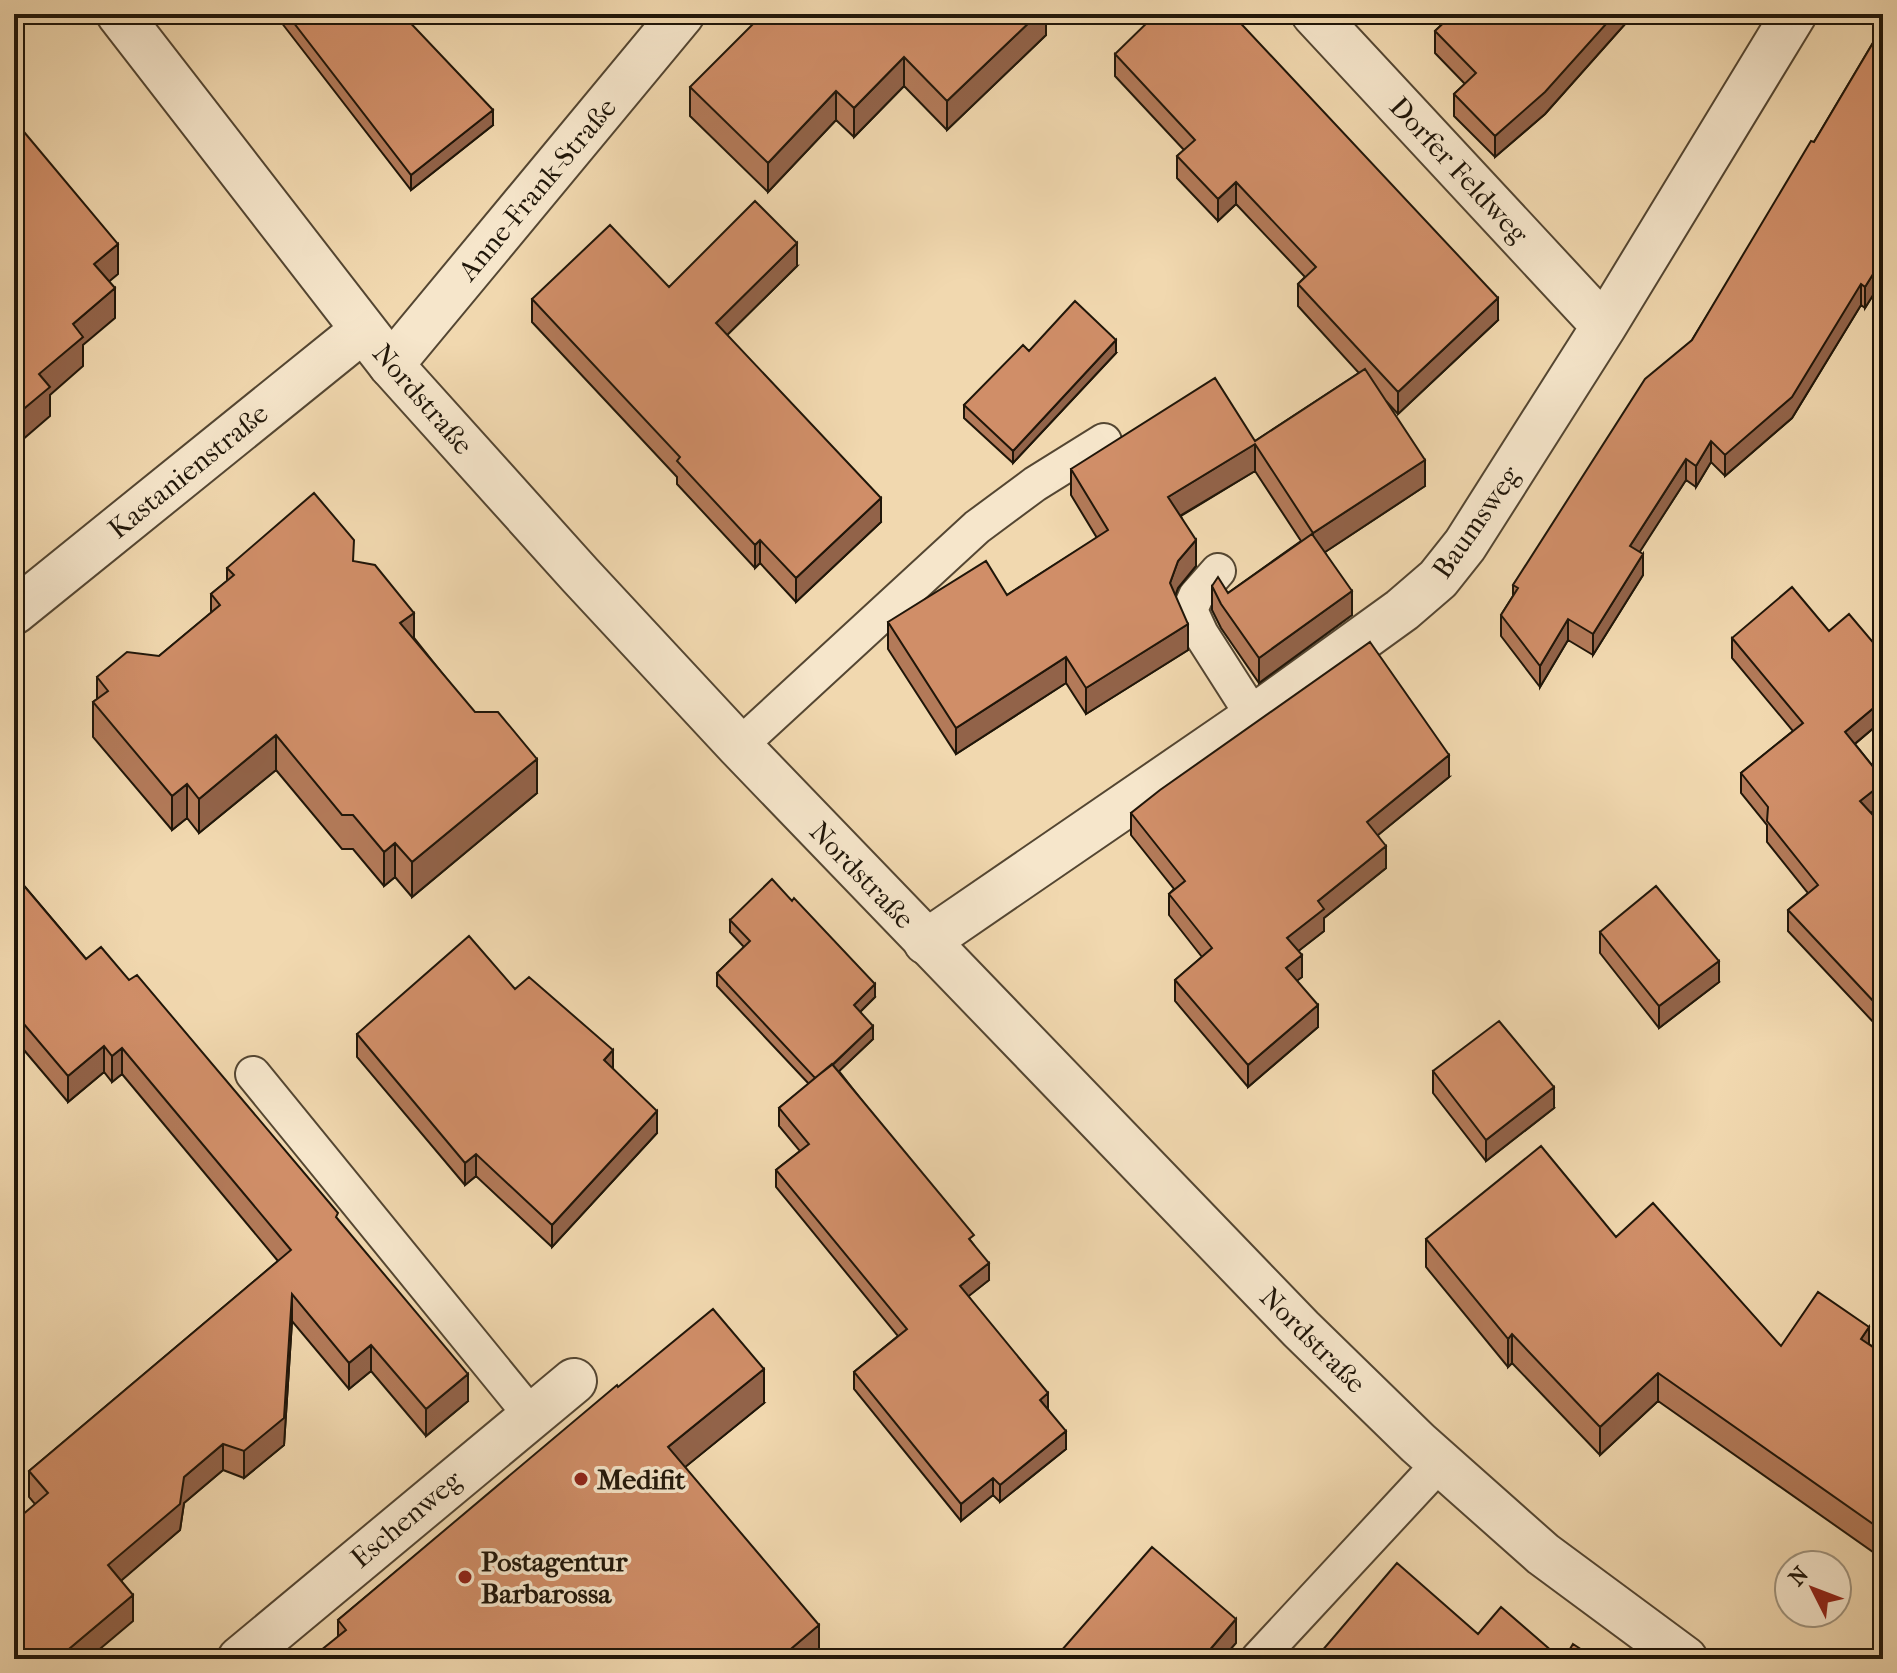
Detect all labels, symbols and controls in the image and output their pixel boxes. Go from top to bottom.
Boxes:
street label: Dorfer Feldweg [1383,90,1536,251]
street label: Anne-Frank-Straße [450,91,623,288]
street label: Nordstraße [366,337,480,461]
street label: Kastanienstraße [102,397,275,545]
street label: Baumsweg [1425,459,1527,585]
street label: Nordstraße [803,815,921,935]
street label: Nordstraße [1253,1280,1373,1400]
street label: Eschenweg [344,1463,469,1575]
place label: Medifit [597,1463,686,1496]
marker: Medifit [572,1470,590,1488]
place label: Postagentur Barbarossa [481,1545,628,1610]
north arrow [1773,1549,1853,1629]
text: N [1784,1561,1814,1591]
marker: Postagentur Barbarossa [456,1568,474,1586]

